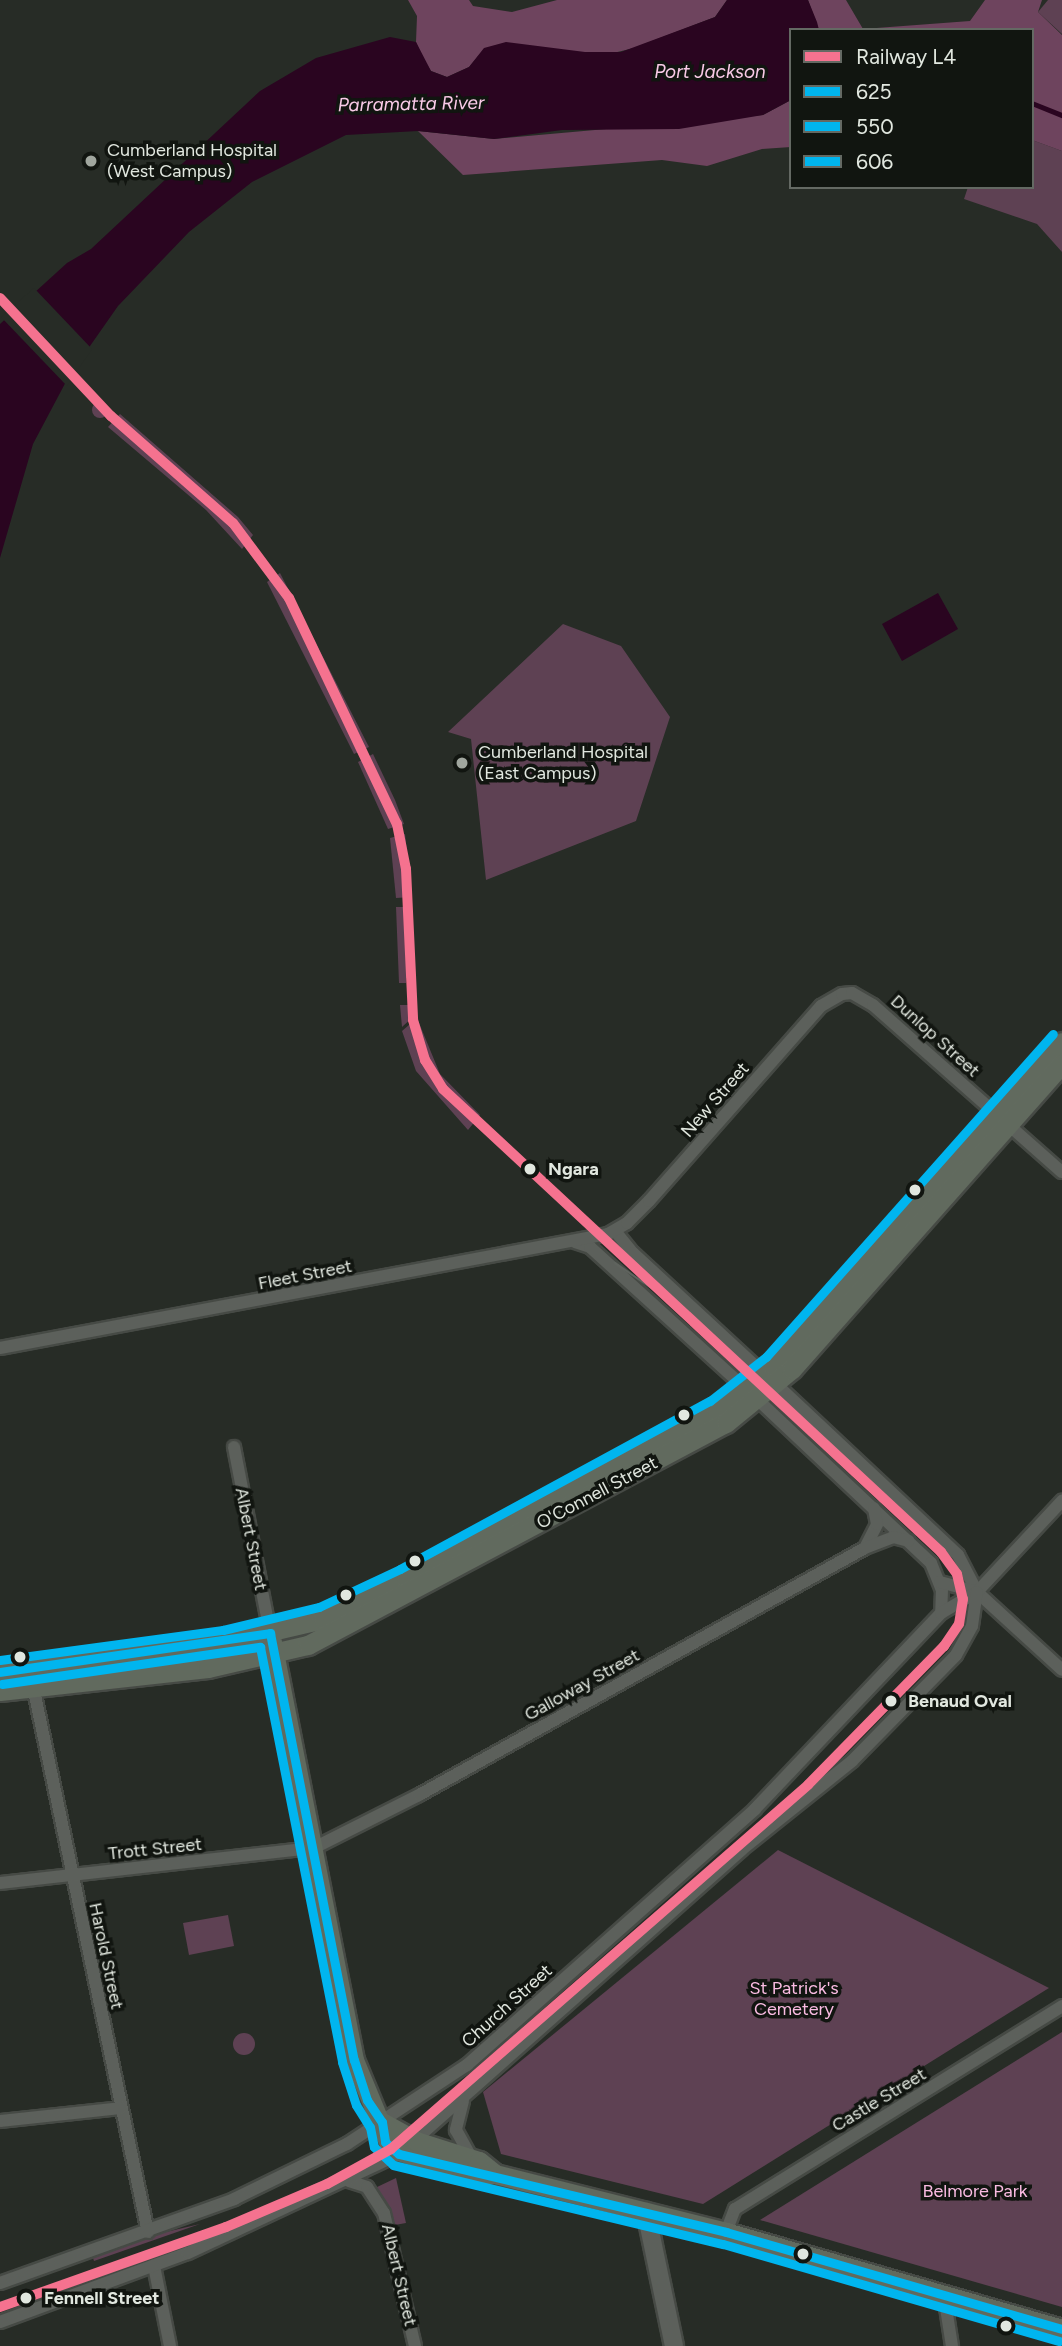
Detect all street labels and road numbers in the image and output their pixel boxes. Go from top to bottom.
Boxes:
street label: Dunlop Street [886,990,984,1082]
street label: New Street [677,1058,753,1142]
street label: Fleet Street [256,1255,354,1295]
street label: O'Connell Street [533,1452,661,1534]
street label: Albert Street [230,1486,272,1592]
street label: Galloway Street [521,1644,643,1726]
street label: Trott Street [107,1833,203,1865]
street label: Harold Street [84,1901,128,2011]
street label: Church Street [457,1960,557,2052]
street label: Castle Street [828,2063,930,2137]
street label: Albert Street [377,2222,421,2328]

